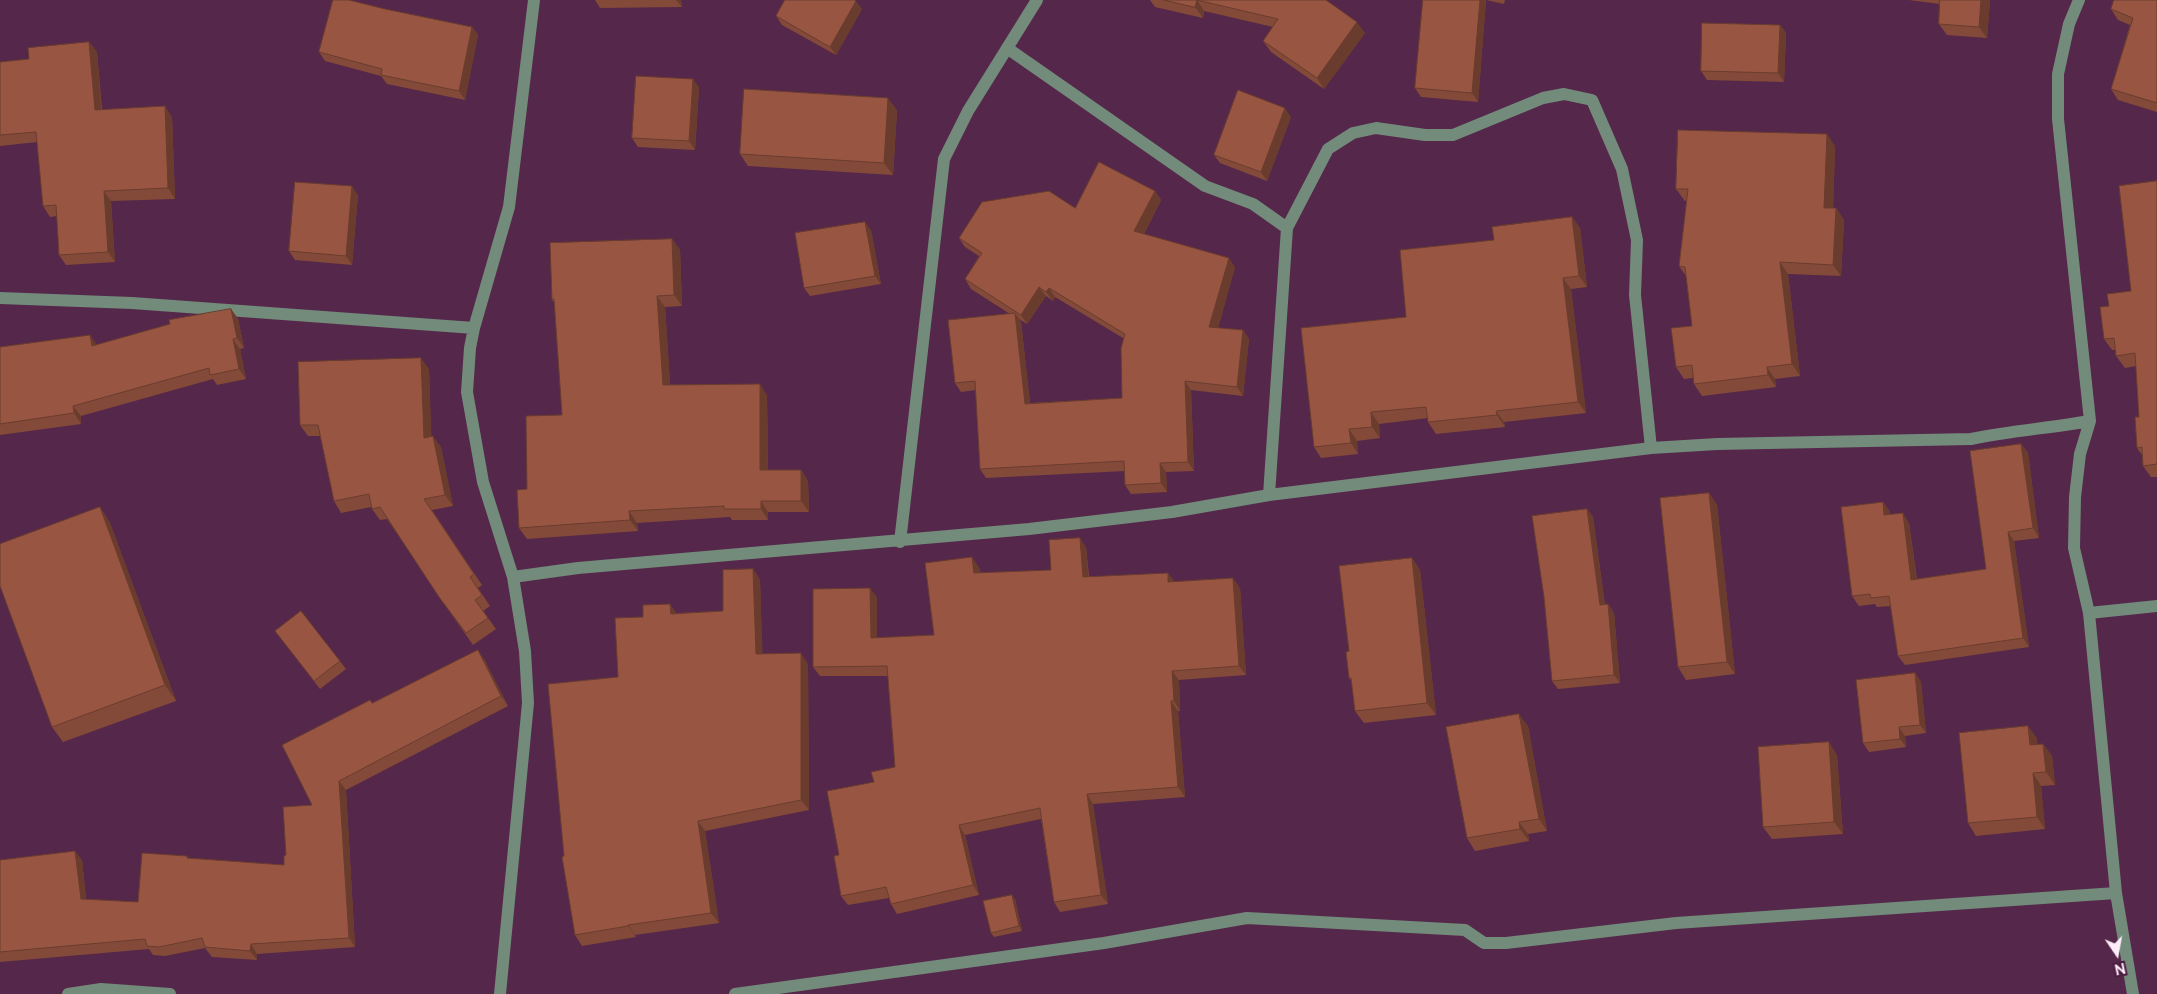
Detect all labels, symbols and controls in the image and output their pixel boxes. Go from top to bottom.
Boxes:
north arrow [2092,929,2142,979]
text: N [2113,960,2127,978]

